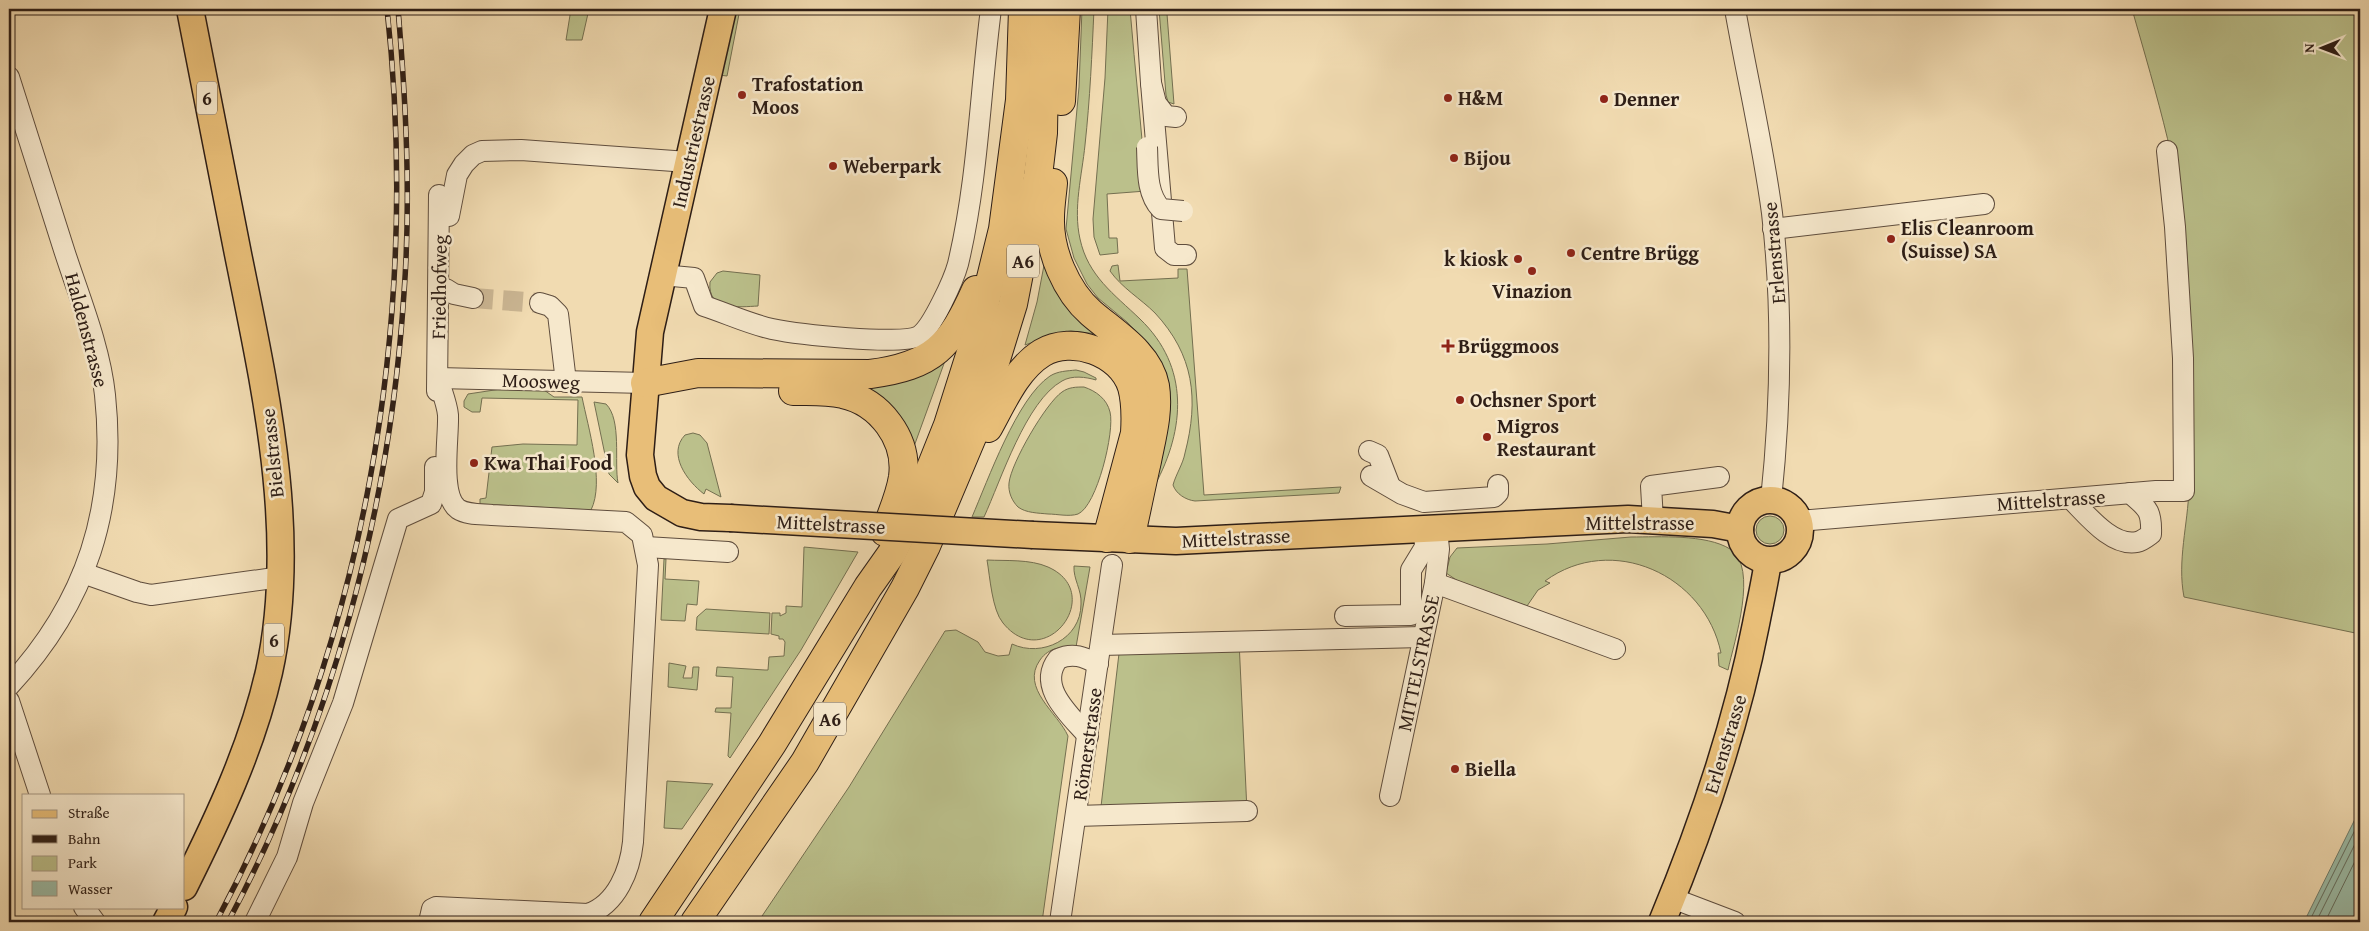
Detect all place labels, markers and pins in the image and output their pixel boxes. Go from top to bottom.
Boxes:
place label: Trafostation Moos [752,69,864,121]
place label: H&M [1458,83,1503,112]
place label: Denner [1614,84,1680,113]
marker: Trafostation Moos [736,89,748,101]
marker: H&M [1442,92,1454,104]
marker: Denner [1598,93,1610,105]
place label: Bijou [1464,143,1511,172]
place label: Weberpark [843,151,942,180]
marker: Bijou [1448,152,1460,164]
marker: Weberpark [827,160,839,172]
place label: Elis Cleanroom (Suisse) SA [1901,213,2034,265]
marker: Elis Cleanroom (Suisse) SA [1885,233,1897,245]
place label: Centre Brügg [1581,238,1699,267]
place label: k kiosk [1444,244,1509,273]
marker: Centre Brügg [1565,247,1577,259]
marker: k kiosk [1512,253,1524,265]
marker: Vinazion [1526,265,1538,277]
place label: Vinazion [1492,276,1572,305]
place label: Brüggmoos [1458,331,1559,360]
marker: Brüggmoos [1442,340,1454,352]
place label: Ochsner Sport [1470,385,1597,414]
marker: Ochsner Sport [1454,394,1466,406]
place label: Migros Restaurant [1497,411,1596,463]
marker: Migros Restaurant [1481,431,1493,443]
place label: Kwa Thai Food [484,448,613,477]
marker: Kwa Thai Food [468,457,480,469]
place label: Biella [1465,754,1517,783]
marker: Biella [1449,763,1461,775]

